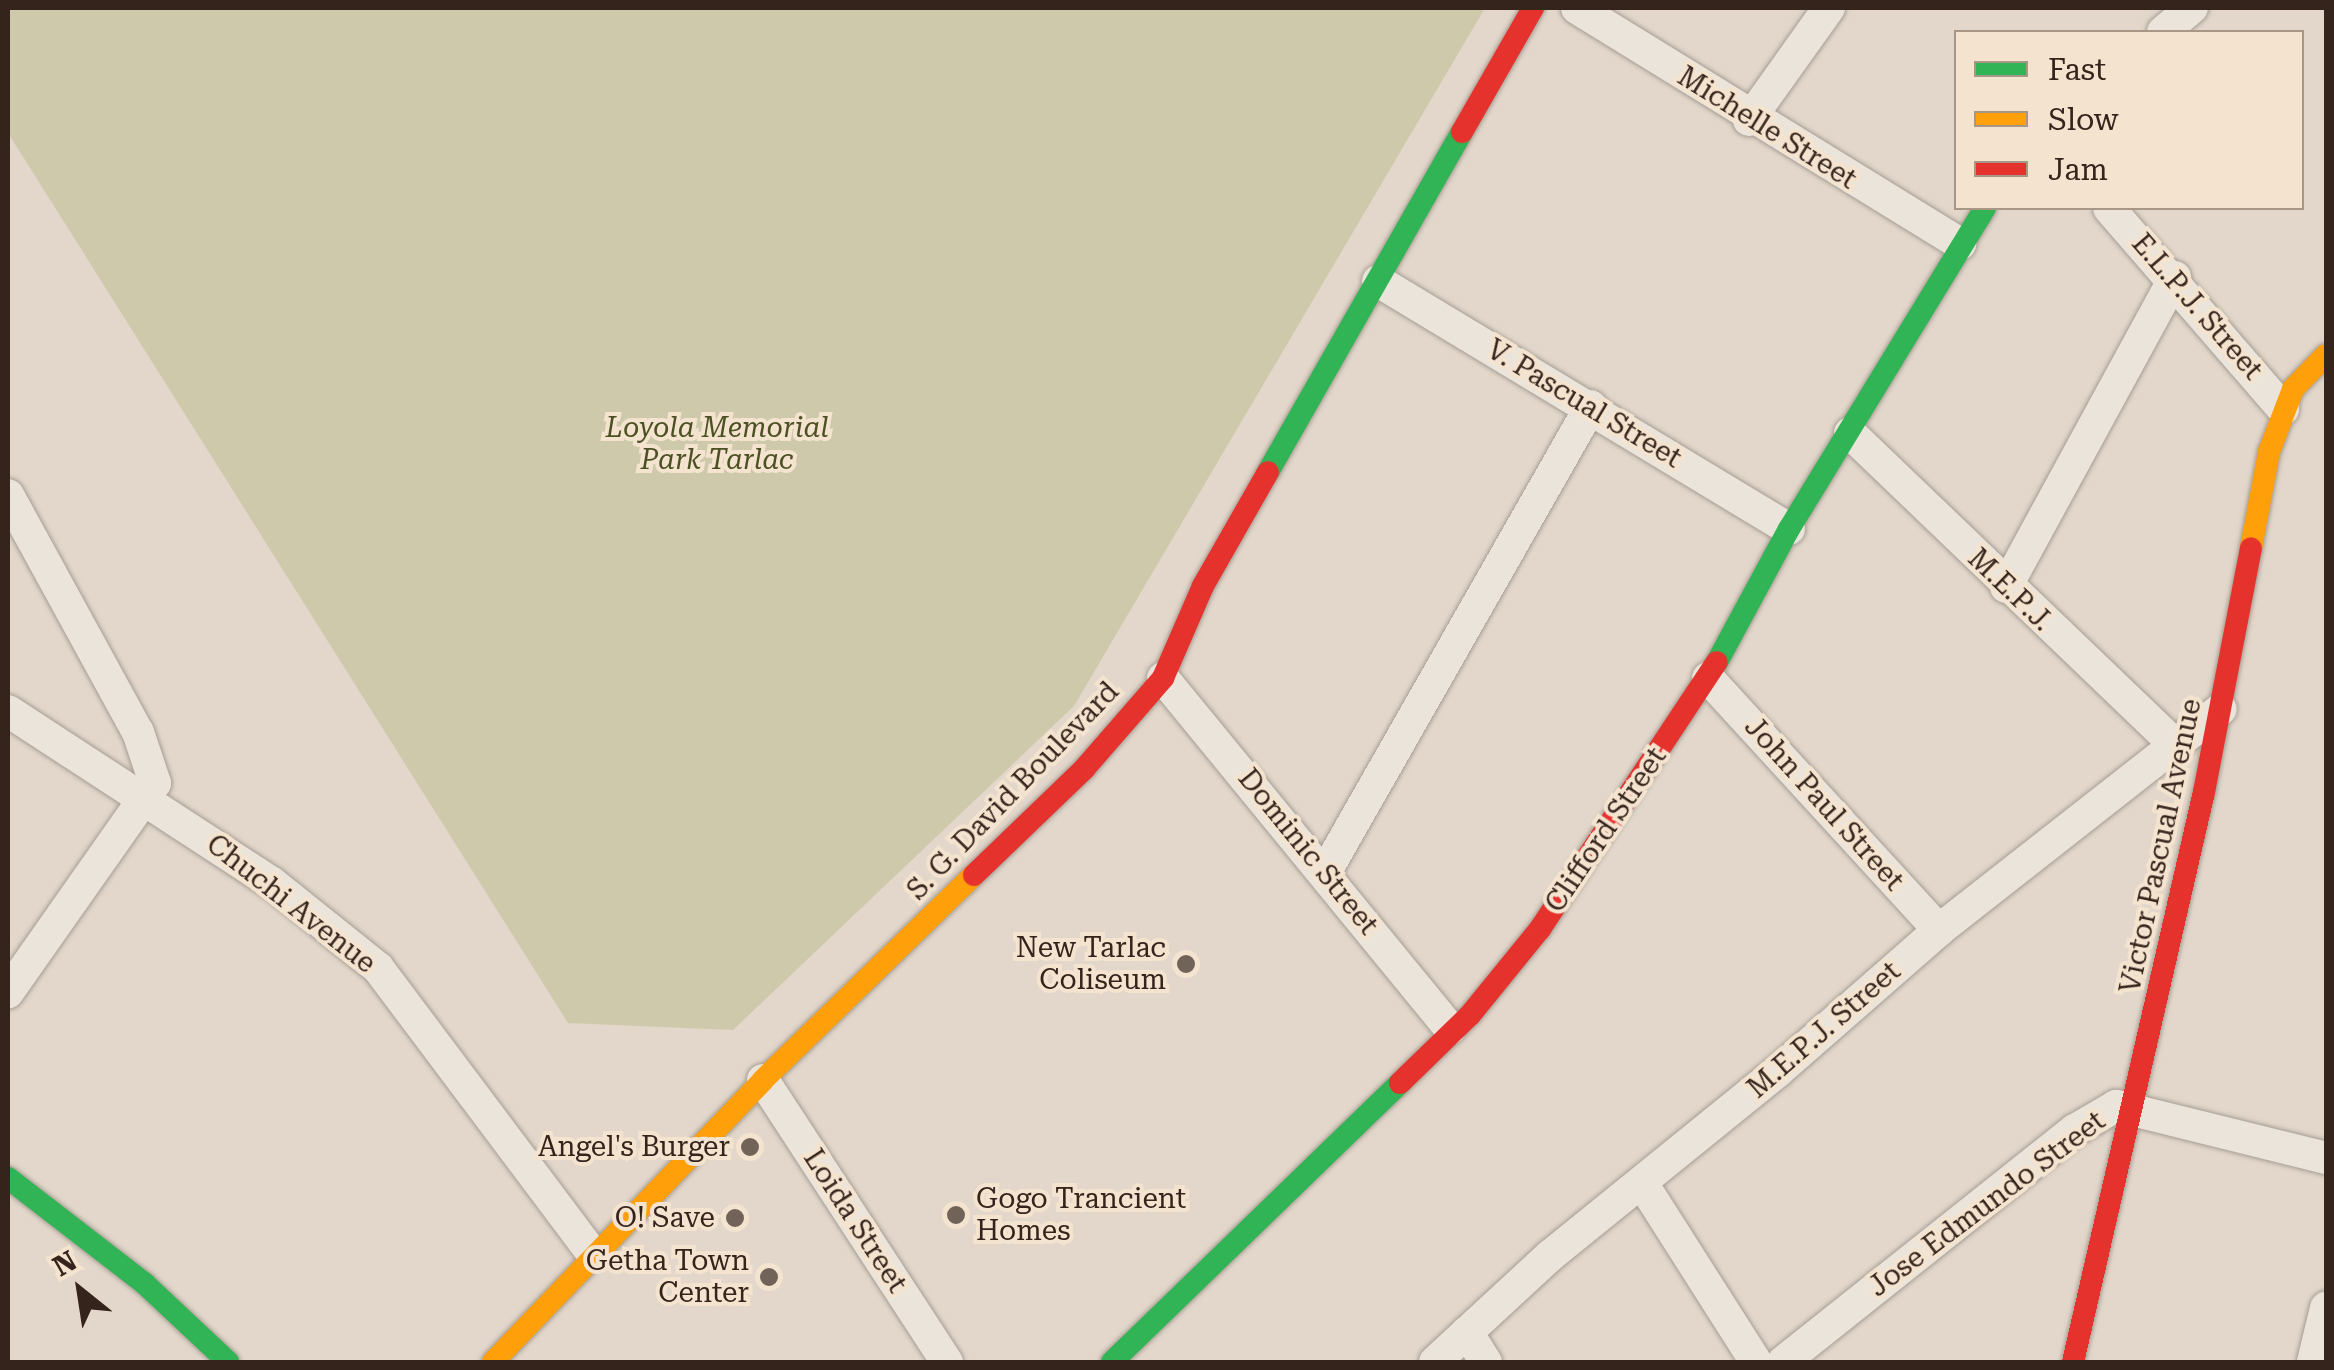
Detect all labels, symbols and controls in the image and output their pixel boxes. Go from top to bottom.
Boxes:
legend [1954,30,2304,210]
text: Fast [2048,52,2106,87]
street label: Michelle Street [1671,60,1863,196]
text: Slow [2048,102,2119,137]
text: Jam [2048,152,2108,187]
street label: E.L.P.J. Street [2125,227,2269,387]
street label: V. Pascual Street [1481,333,1687,475]
park label: Loyola Memorial Park Tarlac [605,411,829,477]
street label: M.E.P.J. [1961,542,2059,638]
street label: S. G. David Boulevard [900,675,1126,907]
street label: Victor Pascual Avenue [2113,696,2209,996]
street label: John Paul Street [1737,710,1911,898]
street label: Clifford Street [1538,741,1674,919]
street label: Dominic Street [1231,762,1385,942]
street label: Chuchi Avenue [200,828,382,980]
place label: New Tarlac Coliseum [1016,931,1166,997]
marker: New Tarlac Coliseum [1175,953,1197,975]
street label: M.E.P.J. Street [1741,955,1907,1105]
street label: Jose Edmundo Street [1862,1104,2112,1304]
place label: Angel's Burger [538,1130,730,1164]
marker: Angel's Burger [739,1136,761,1158]
street label: Loida Street [796,1143,914,1299]
place label: Gogo Trancient Homes [976,1182,1186,1248]
place label: O! Save [615,1201,715,1235]
marker: Gogo Trancient Homes [945,1204,967,1226]
marker: O! Save [724,1207,746,1229]
north arrow [30,1240,130,1340]
text: N [47,1244,82,1283]
place label: Getha Town Center [586,1244,749,1310]
marker: Getha Town Center [758,1266,780,1288]

